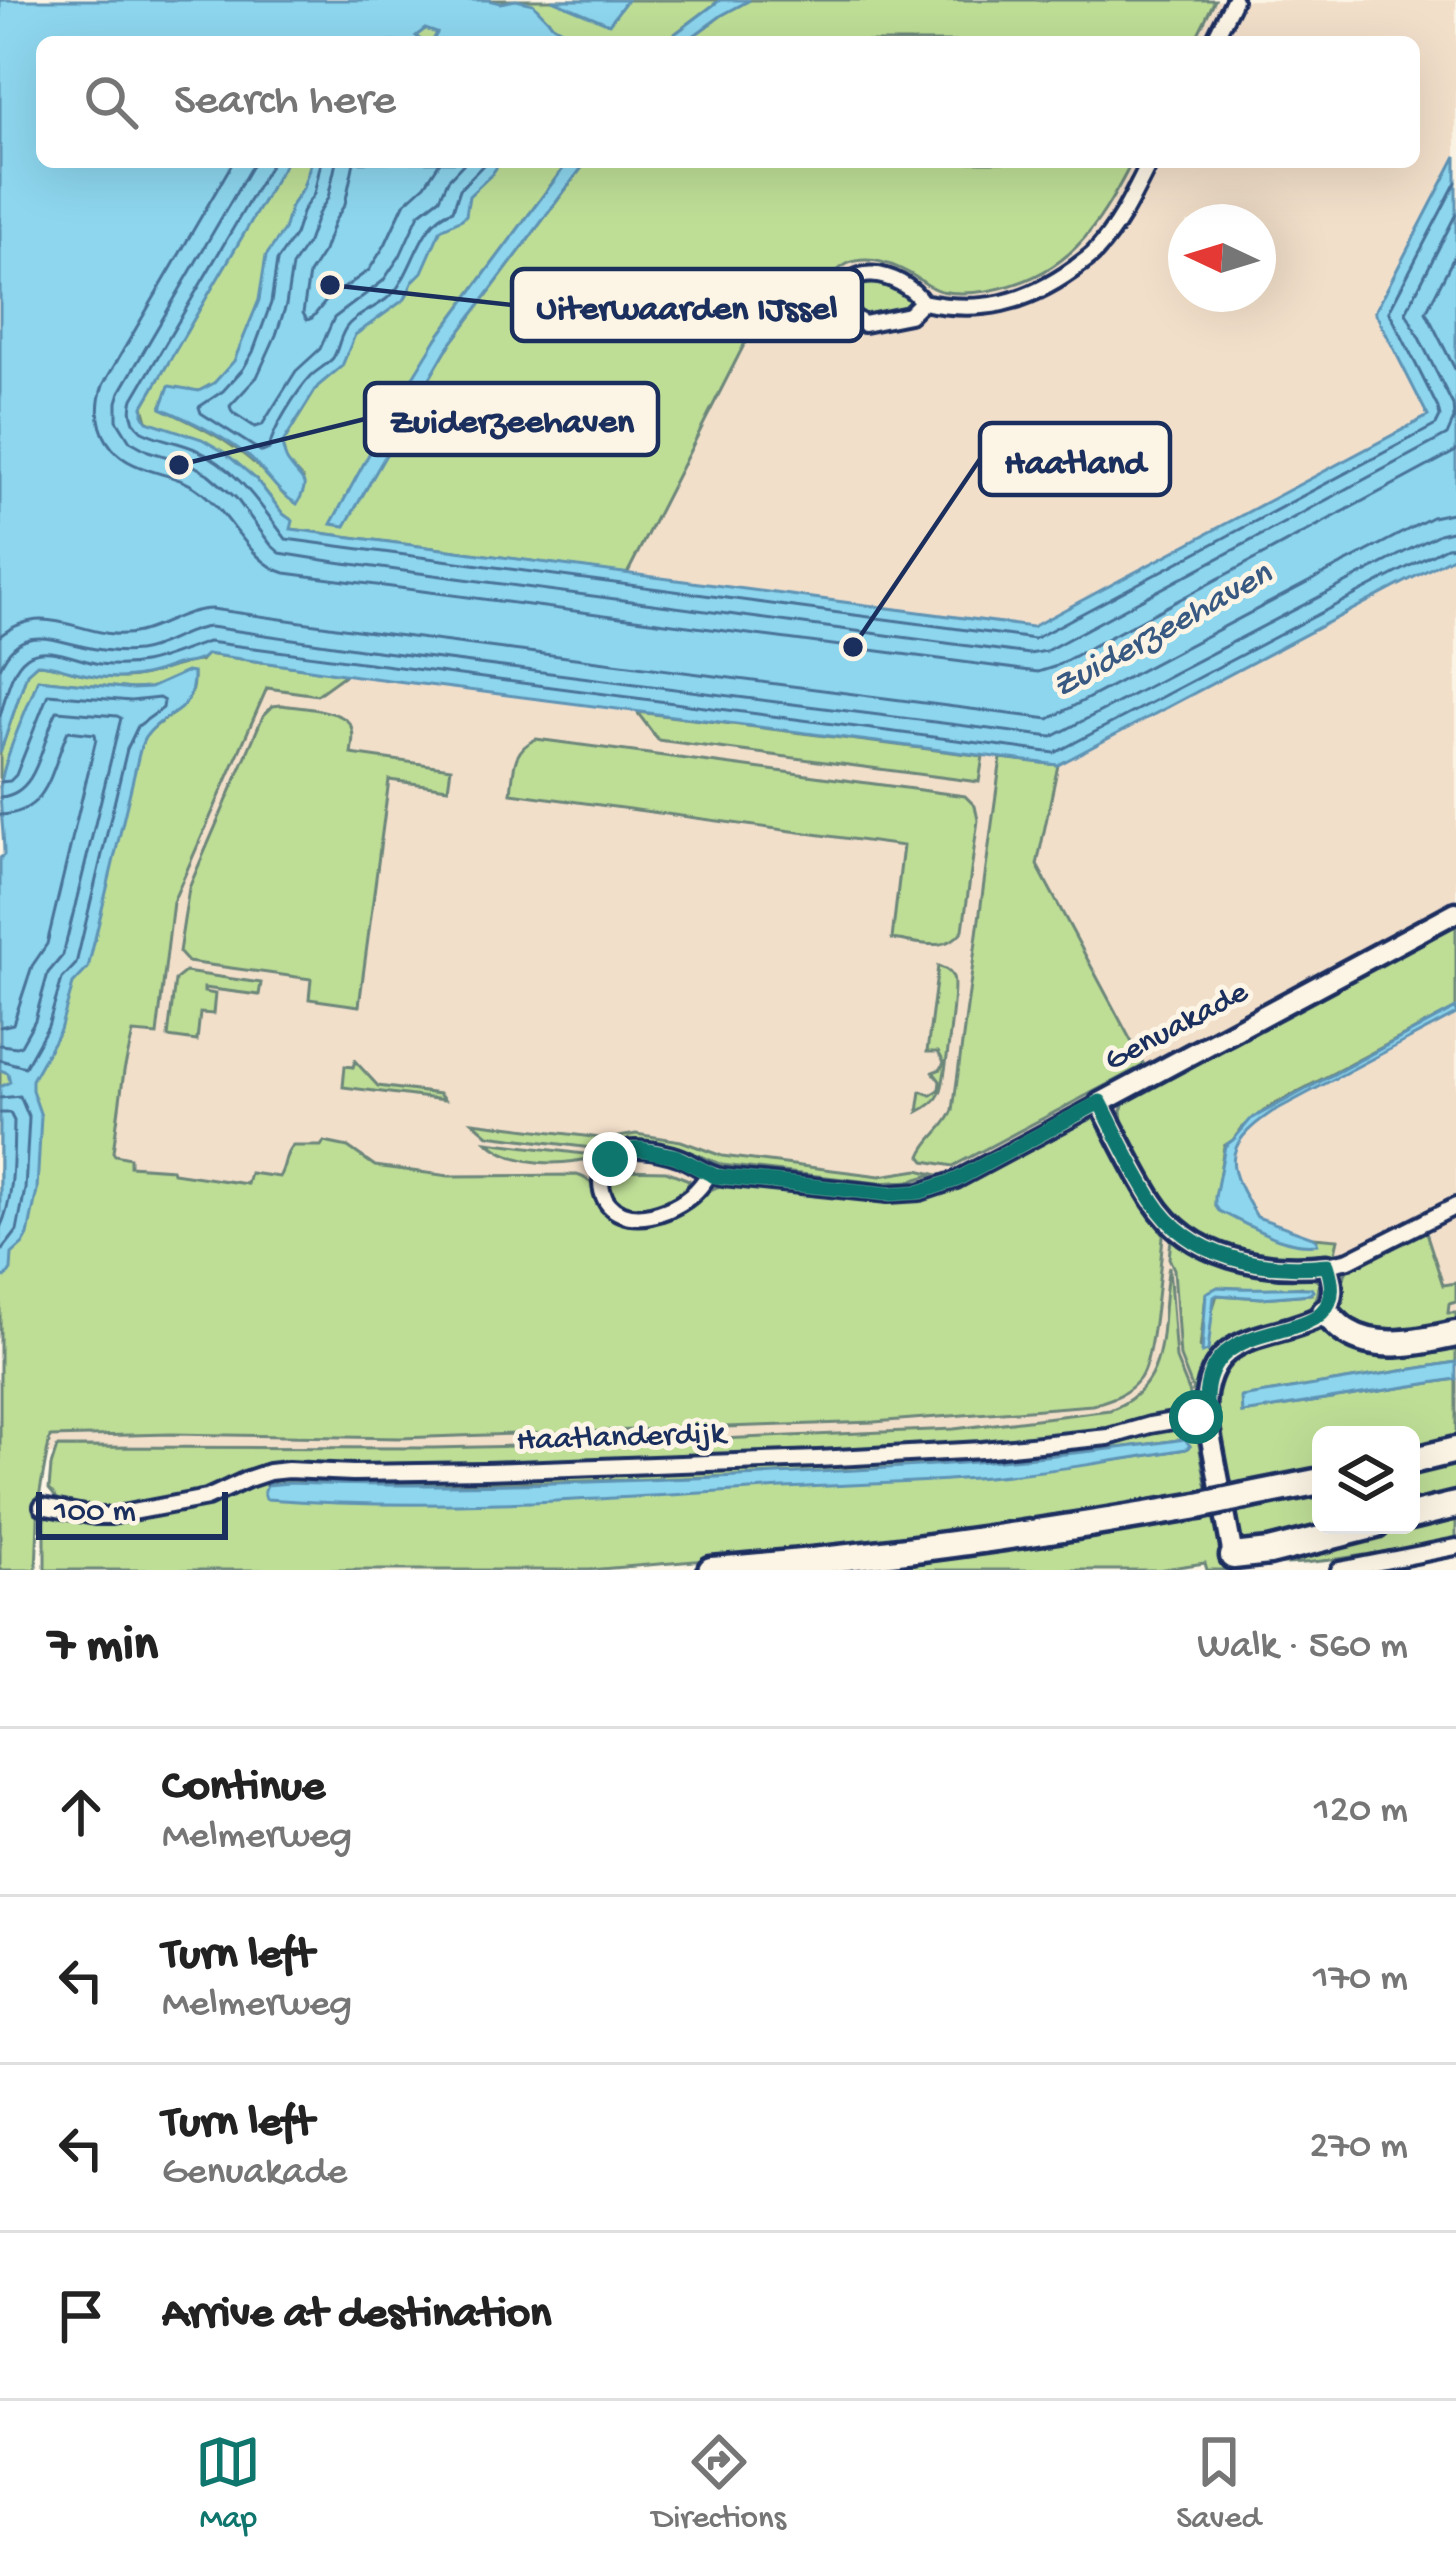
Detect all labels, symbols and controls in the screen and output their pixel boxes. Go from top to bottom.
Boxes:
search box [36,36,1420,168]
icon: search [78,69,144,135]
text: Search here [174,76,396,129]
north arrow [1168,204,1276,312]
callout: Uiterwaarden IJssel [512,269,862,341]
text: Uiterwaarden IJssel [536,290,838,333]
callout: Zuiderzeehaven [365,383,658,455]
text: Zuiderzeehaven [390,403,635,446]
callout: Haatland [980,423,1170,495]
text: Haatland [1004,444,1150,487]
water label: Zuiderzeehaven [1046,554,1281,710]
street label: Genuakade [1099,974,1256,1082]
route end [583,1132,637,1186]
route start [1169,1390,1223,1444]
street label: Haatlanderdijk [516,1416,729,1462]
map controls [1312,1426,1420,1534]
button: layers [1312,1426,1420,1534]
scale bar [36,1486,228,1539]
text: 100 m [54,1494,136,1532]
text: 7 min [48,1618,158,1678]
text: Walk · 560 m [1197,1625,1408,1671]
text: Continue [162,1762,325,1815]
icon: ahead [48,1779,114,1845]
text: 120 m [1314,1789,1408,1835]
text: Melmerweg [162,1815,352,1861]
text: Turn left [162,1930,314,1983]
icon: left [48,1947,114,2013]
text: 170 m [1313,1957,1408,2003]
text: Melmerweg [162,1983,352,2029]
text: Turn left [162,2098,314,2151]
icon: left [48,2115,114,2181]
text: 270 m [1310,2125,1408,2171]
text: Genuakade [162,2151,347,2197]
icon: arrive [48,2283,114,2349]
text: Arrive at destination [162,2289,551,2342]
tab: Map [195,2429,261,2539]
tab: Directions [652,2429,786,2539]
tab: Saved [1176,2429,1261,2539]

